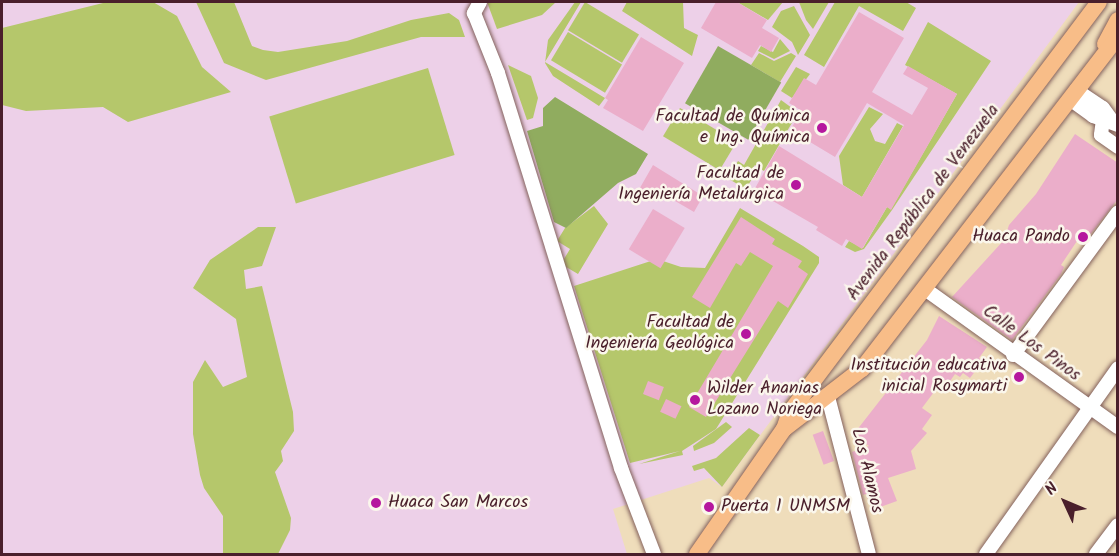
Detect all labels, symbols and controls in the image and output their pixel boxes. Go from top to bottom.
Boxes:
street label: Avenida República de Venezuela [843,101,1005,305]
place label: Facultad de Química e Ing. Química [656,107,810,150]
marker: Facultad de Química e Ing. Química [815,121,829,135]
place label: Facultad de Ingeniería Metalúrgica [618,164,784,207]
marker: Facultad de Ingeniería Metalúrgica [789,178,803,192]
place label: Huaca Pando [972,226,1070,248]
marker: Huaca Pando [1074,228,1092,246]
street label: Calle Los Pinos [978,301,1084,387]
place label: Facultad de Ingeniería Geológica [585,313,734,356]
marker: Facultad de Ingeniería Geológica [739,327,753,341]
place label: Institución educativa inicial Rosymarti [851,356,1007,398]
marker: Institución educativa inicial Rosymarti [1012,370,1026,384]
place label: Wilder Ananias Lozano Noriega [707,379,822,422]
marker: Wilder Ananias Lozano Noriega [688,393,702,407]
street label: Los Alamos [845,426,887,516]
north arrow [1035,472,1095,532]
text: N [1039,477,1064,501]
place label: Huaca San Marcos [388,492,528,514]
marker: Huaca San Marcos [369,496,383,510]
place label: Puerta 1 UNMSM [721,496,850,518]
marker: Puerta 1 UNMSM [702,500,716,514]

